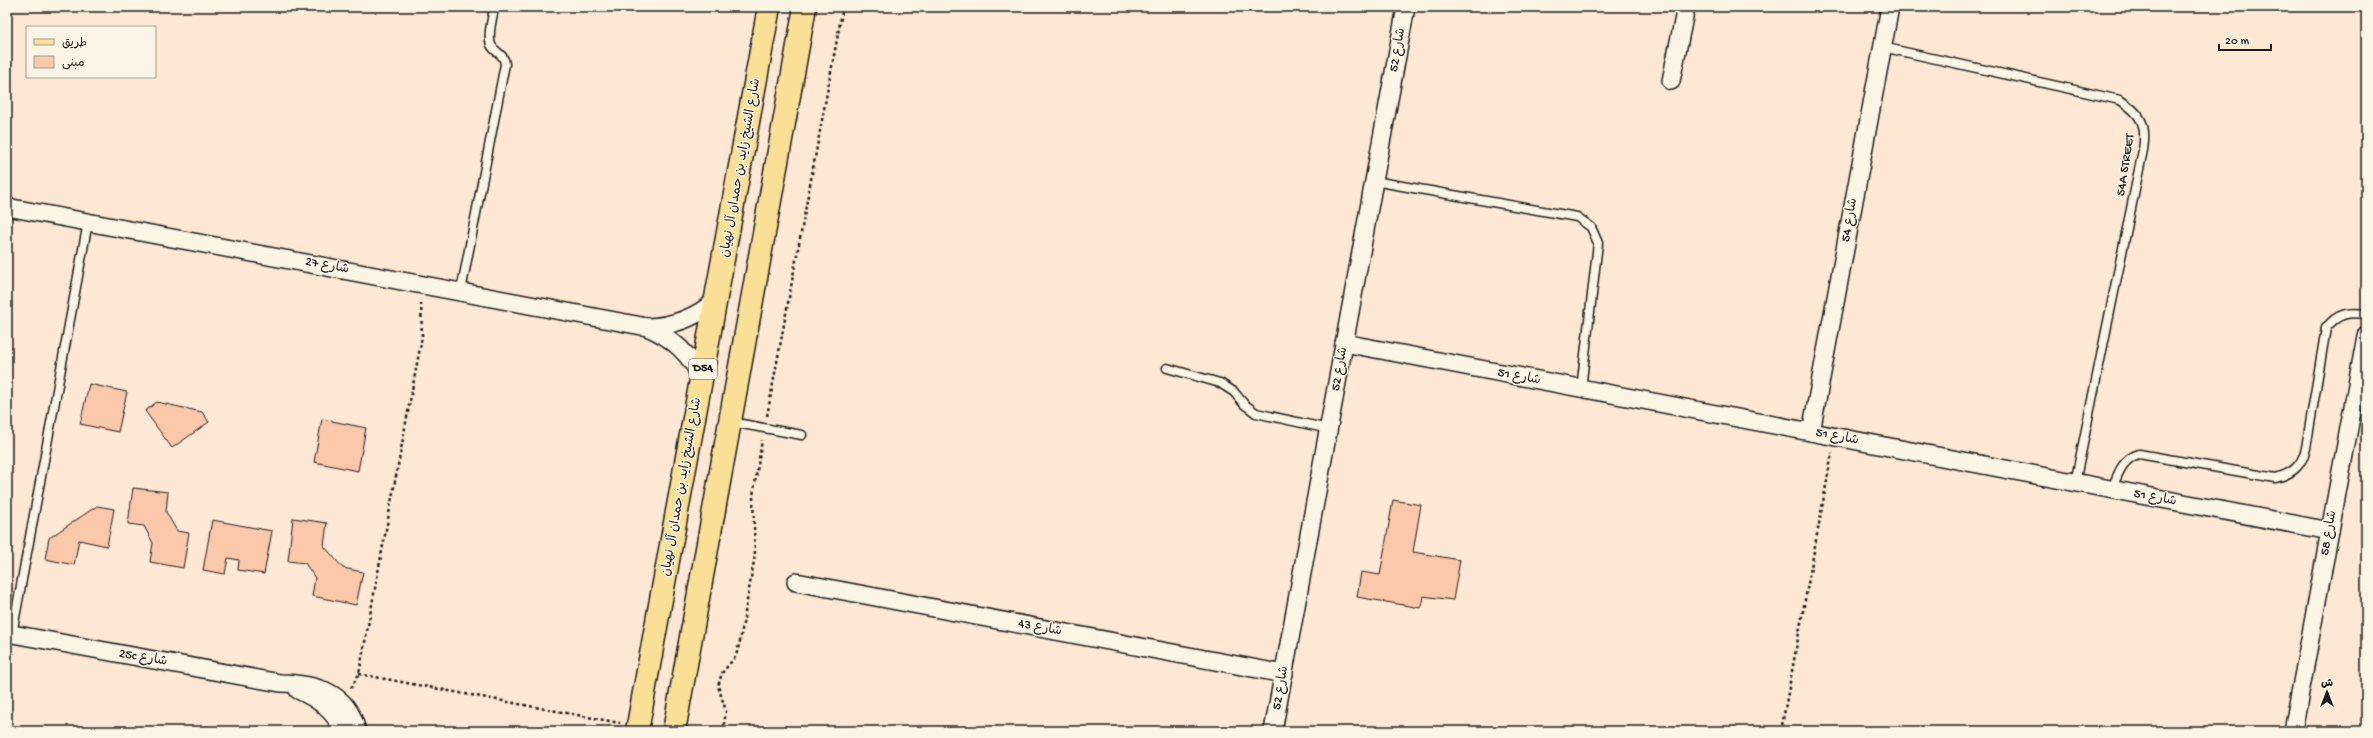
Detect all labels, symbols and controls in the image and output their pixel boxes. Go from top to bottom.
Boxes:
legend [26,26,156,78]
scale bar [2219,26,2271,52]
street label: شارع 52 [1387,27,1409,73]
text: 20 m [2225,35,2250,49]
text: طريق [62,37,87,51]
text: مبنى [62,57,85,71]
street label: شارع الشيخ زايد بن حمدان آل نهيان [717,77,764,259]
street label: 54A STREET [2114,132,2138,197]
street label: شارع 54 [1839,197,1861,243]
street label: شارع 27 [304,254,350,278]
street label: شارع 52 [1329,346,1351,392]
road number: D54 [689,359,717,379]
street label: شارع 51 [1496,366,1542,388]
street label: شارع الشيخ زايد بن حمدان آل نهيان [658,396,705,578]
street label: شارع 51 [1814,426,1860,448]
street label: شارع 51 [2132,487,2178,509]
street label: شارع 58 [2318,509,2340,557]
street label: شارع 43 [1017,616,1063,640]
street label: 25c شارع [118,646,168,670]
street label: شارع 52 [1270,665,1292,711]
north arrow [2307,672,2347,712]
text: ش [2321,678,2333,690]

